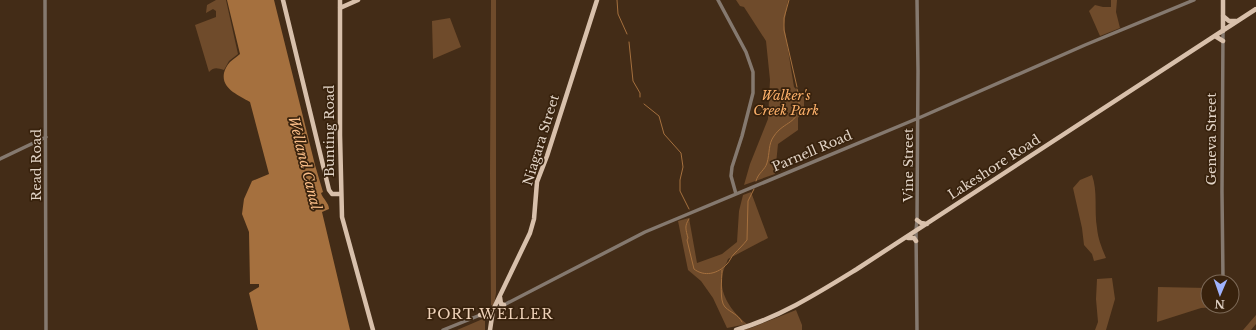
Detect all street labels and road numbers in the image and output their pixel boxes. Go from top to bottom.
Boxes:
street label: Bunting Road [321,85,338,177]
street label: Niagara Street [519,92,563,188]
street label: Geneva Street [1203,93,1220,185]
street label: Parnell Road [769,126,855,176]
street label: Vine Street [900,128,917,203]
street label: Read Road [28,129,45,201]
street label: Lakeshore Road [945,131,1044,203]

